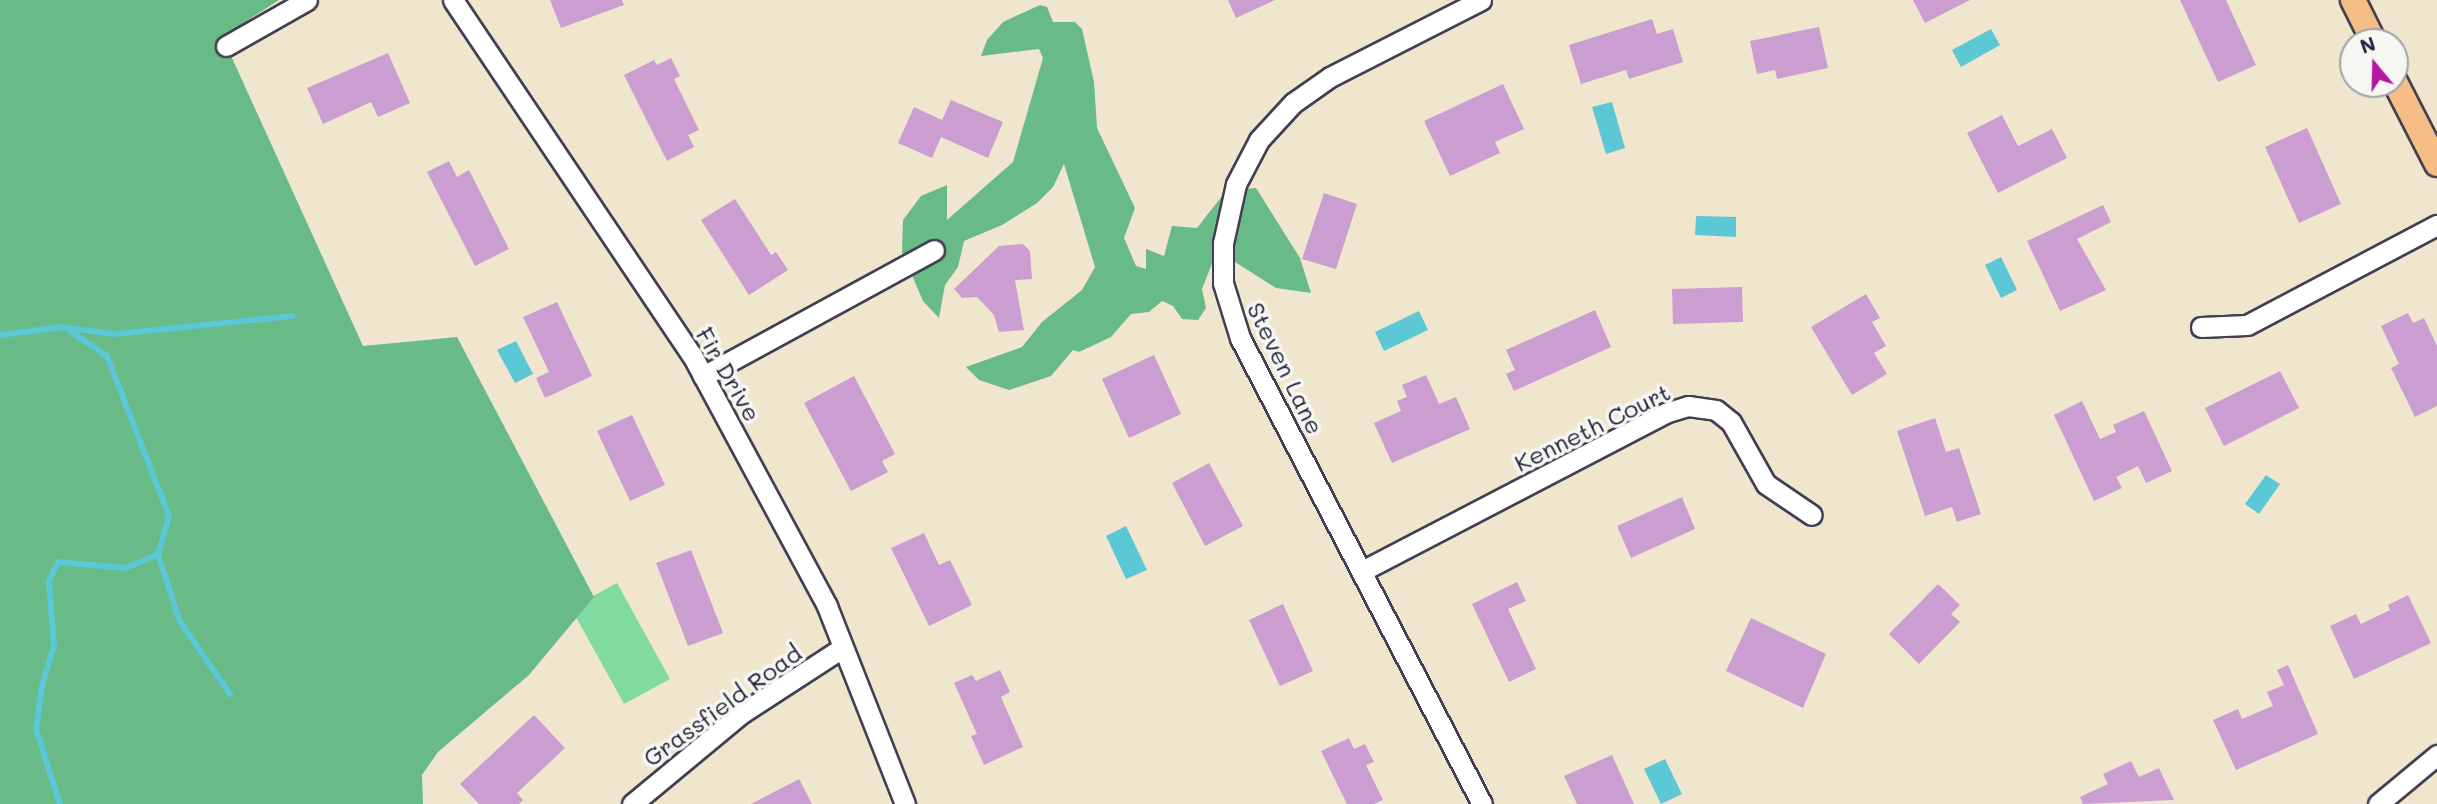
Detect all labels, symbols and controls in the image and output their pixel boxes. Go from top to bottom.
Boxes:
north arrow [2339,28,2409,98]
text: N [2357,30,2379,59]
street label: Steven Lane [1242,297,1330,439]
street label: Fir Drive [691,322,767,426]
street label: Kenneth Court [1509,377,1675,477]
street label: Grassfield Road [637,638,807,772]

